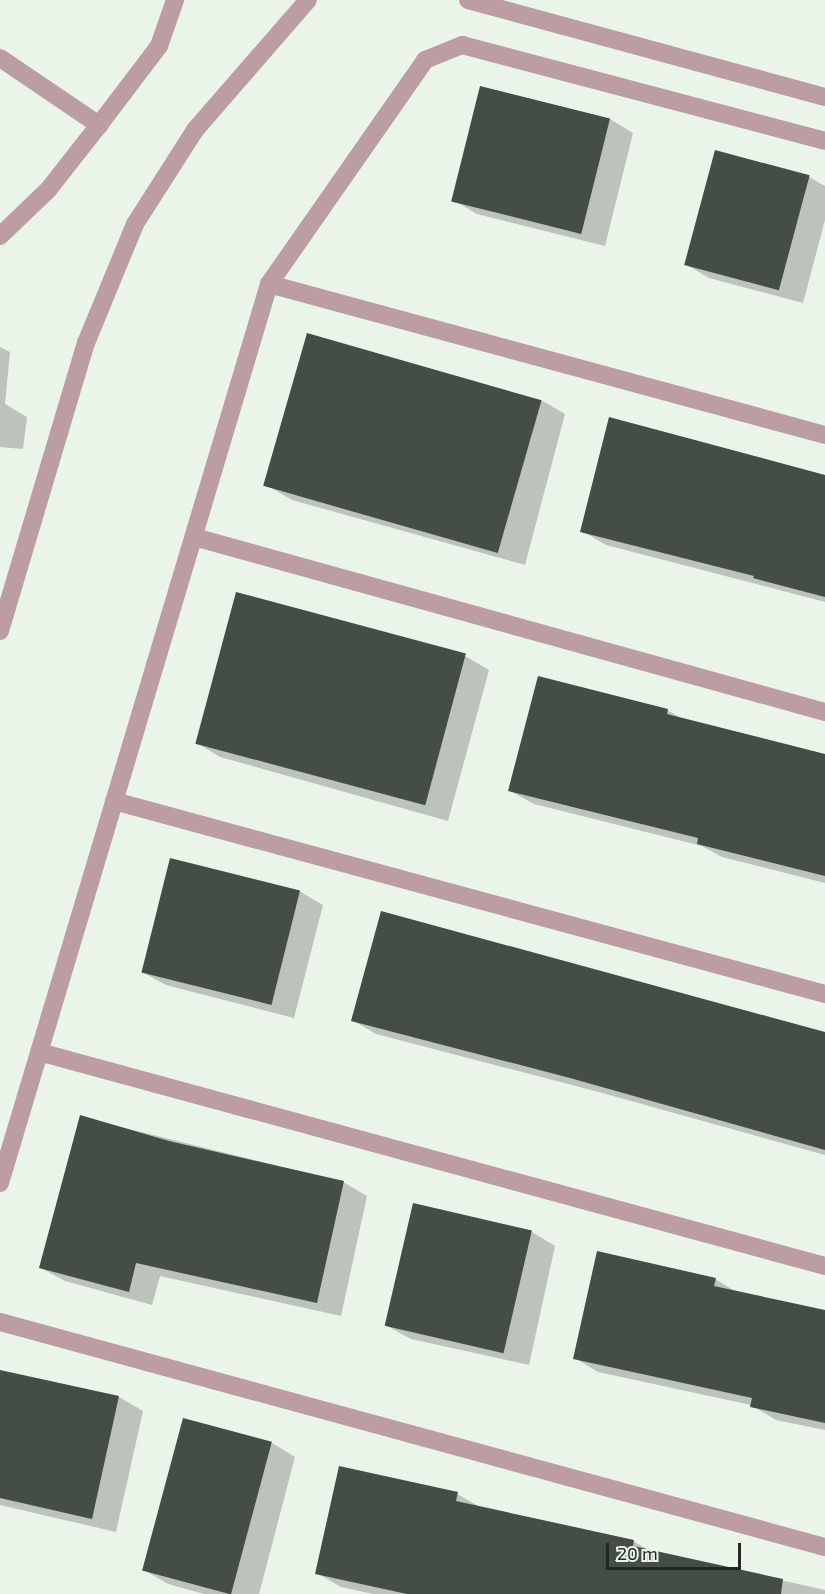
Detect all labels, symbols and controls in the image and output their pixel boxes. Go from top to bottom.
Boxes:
scale bar [609,1531,744,1569]
text: 20 m [617,1542,658,1564]

